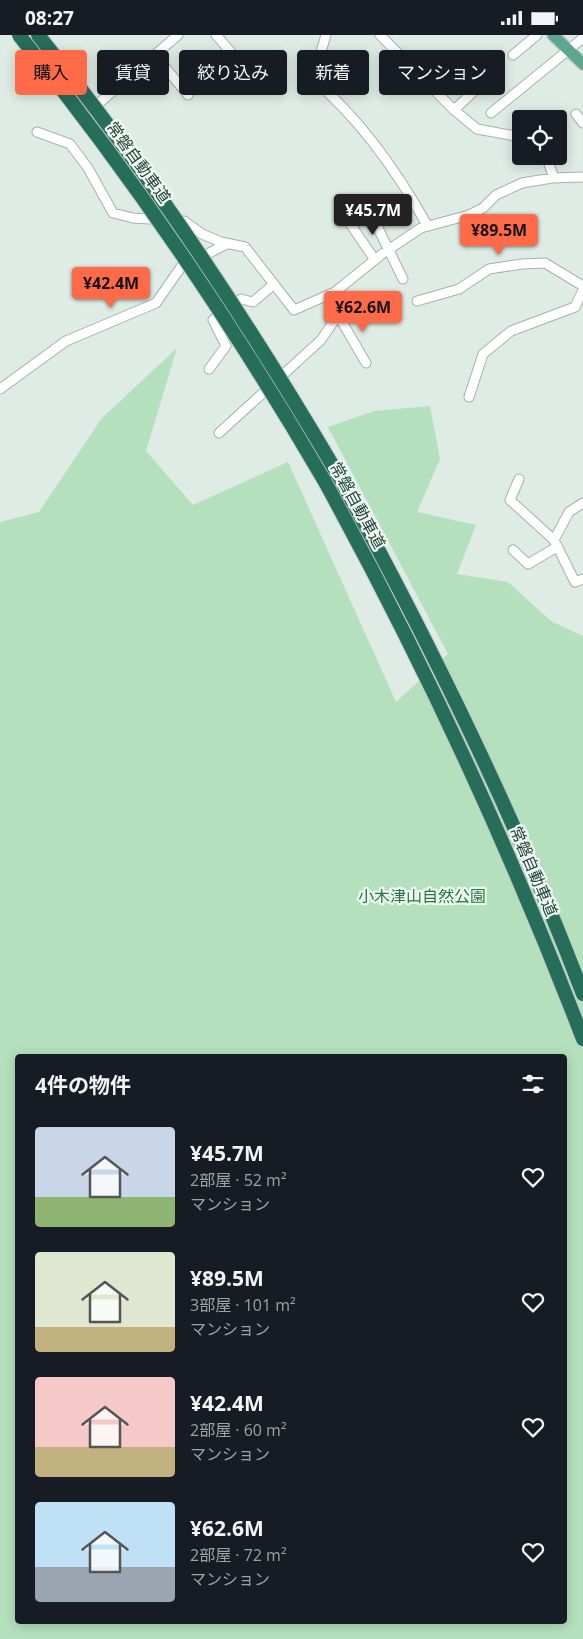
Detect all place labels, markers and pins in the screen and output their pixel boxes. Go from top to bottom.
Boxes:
pin: ¥45.7M [332,193,414,236]
pin: ¥89.5M [458,213,540,256]
pin: ¥42.4M [70,267,152,309]
pin: ¥62.6M [322,291,404,333]

